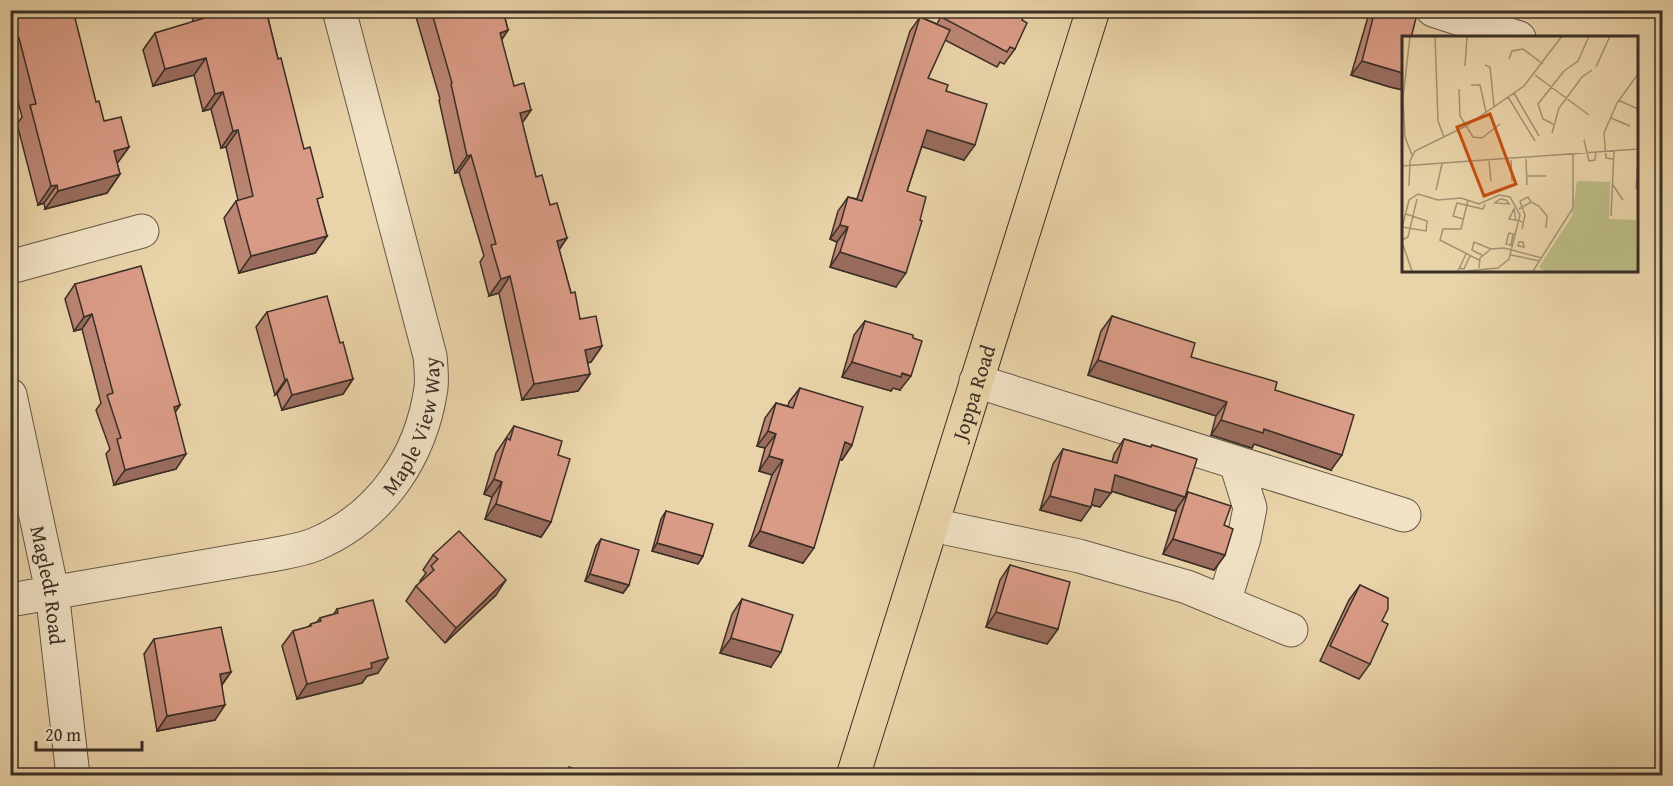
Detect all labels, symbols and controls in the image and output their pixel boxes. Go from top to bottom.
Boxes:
inset map [1402,36,1637,272]
street label: Joppa Road [943,340,1003,447]
street label: Maple View Way [374,355,447,501]
street label: Magledt Road [23,522,74,647]
scale bar [36,714,142,752]
text: 20 m [45,721,81,748]

